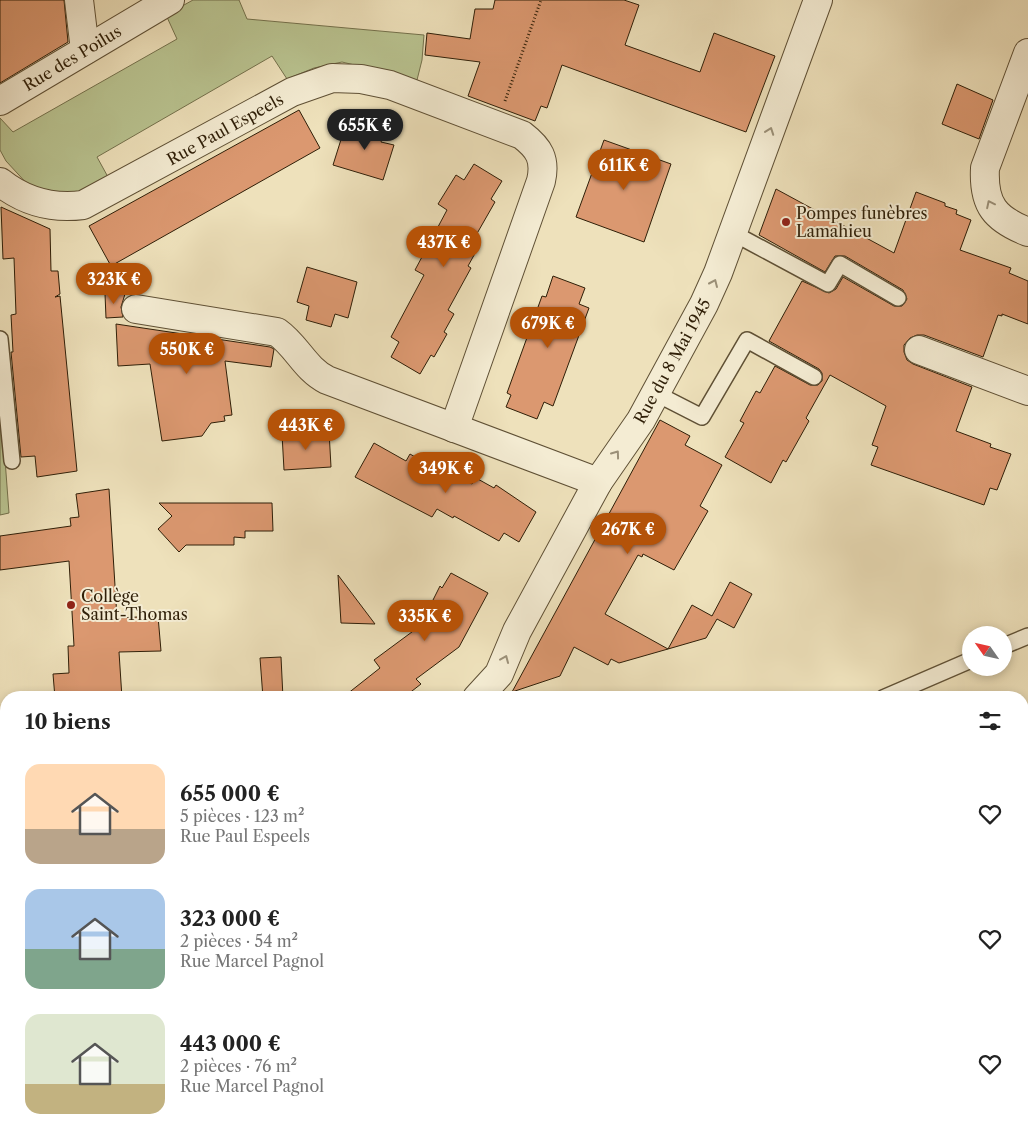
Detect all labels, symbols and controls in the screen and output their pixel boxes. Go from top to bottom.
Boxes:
street label: Rue des Poilus [19,21,125,95]
street label: Rue Paul Espeels [163,89,287,169]
pin: 655K € [324,108,406,151]
text: 655K € [338,115,392,135]
one-way arrow [764,127,774,136]
pin: 611K € [583,148,665,191]
text: 611K € [599,155,649,175]
one-way arrow [986,200,996,209]
place label: Pompes funèbres Lamahieu [796,203,928,241]
marker: Pompes funèbres Lamahieu [780,216,792,228]
pin: 437K € [403,226,485,268]
text: 437K € [417,232,471,252]
pin: 323K € [73,262,155,305]
text: 323K € [87,269,141,289]
one-way arrow [707,279,718,288]
street label: Rue du 8 Mai 1945 [629,295,715,427]
pin: 679K € [507,306,589,349]
text: 679K € [521,313,575,333]
pin: 550K € [146,332,228,375]
text: 550K € [160,339,214,359]
pin: 443K € [265,408,347,451]
text: 443K € [279,415,333,435]
one-way arrow [610,450,619,460]
pin: 349K € [405,452,487,494]
text: 349K € [419,458,473,478]
pin: 267K € [587,512,669,555]
text: 267K € [601,519,655,539]
place label: Collège Saint-Thomas [81,586,188,624]
marker: Collège Saint-Thomas [65,599,77,611]
pin: 335K € [384,600,466,642]
text: 335K € [398,606,452,626]
north arrow [962,626,1012,676]
map controls [962,626,1012,676]
one-way arrow [499,655,510,664]
icon: filters [976,707,1004,735]
text: 10 biens [25,709,111,734]
text: 655 000 € [180,781,280,806]
icon: home [65,784,125,844]
icon: heart [976,800,1004,828]
text: 5 pièces · 123 m² [180,806,304,826]
text: Rue Paul Espeels [180,826,310,846]
text: 323 000 € [180,906,280,931]
icon: home [65,909,125,969]
icon: heart [976,925,1004,953]
text: 2 pièces · 54 m² [180,931,298,951]
text: Rue Marcel Pagnol [180,951,324,971]
text: 443 000 € [180,1031,281,1056]
icon: home [65,1034,125,1094]
icon: heart [976,1050,1004,1078]
text: 2 pièces · 76 m² [180,1056,297,1076]
text: Rue Marcel Pagnol [180,1076,324,1096]

